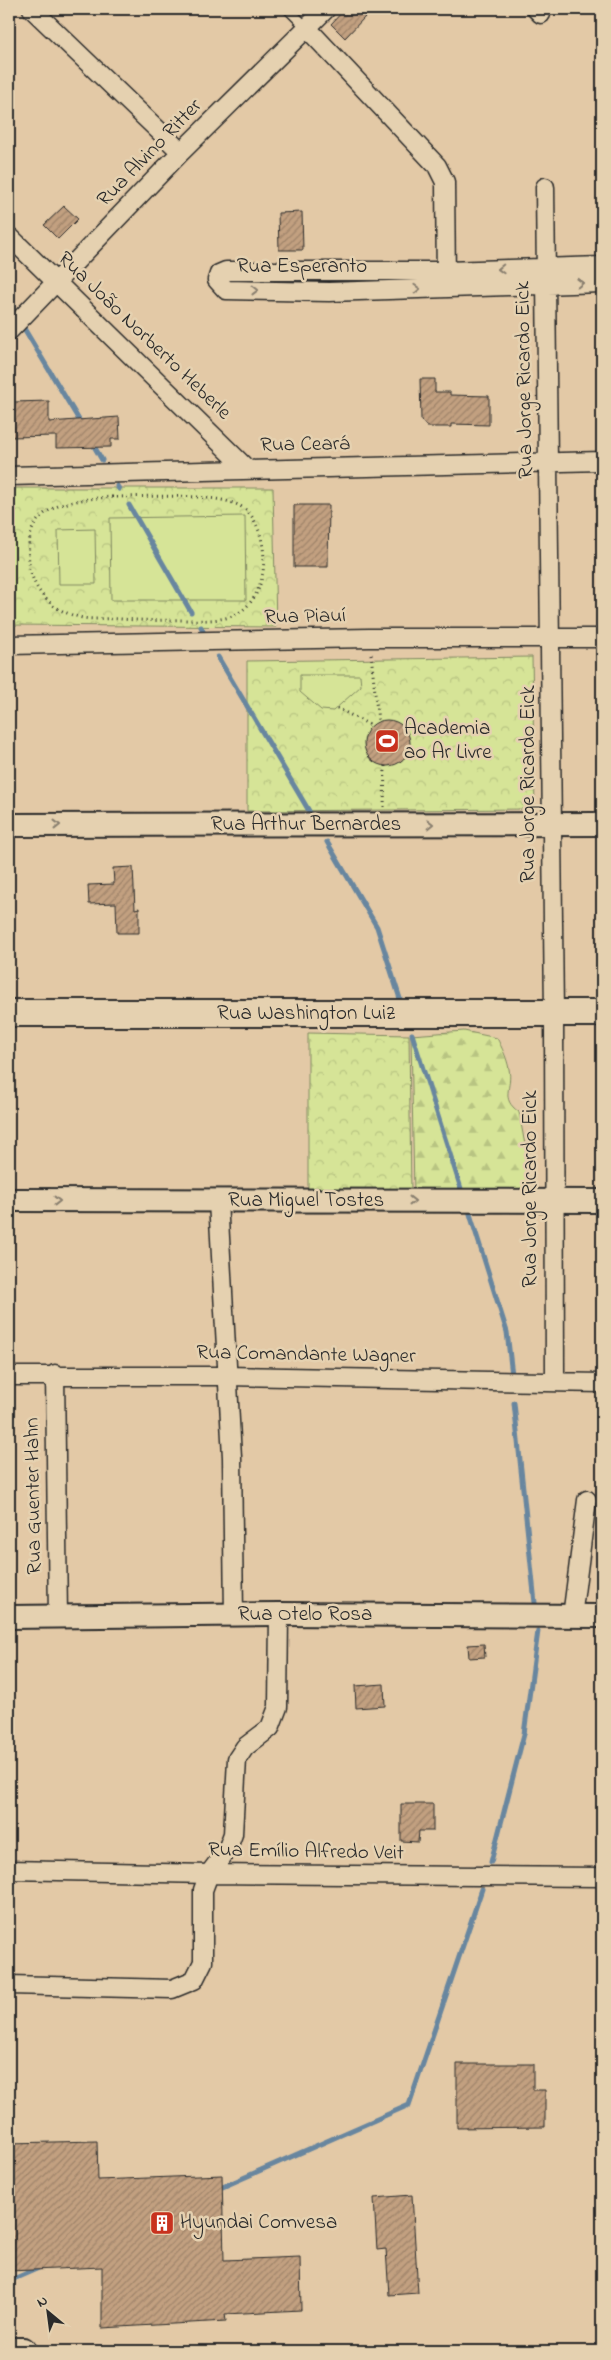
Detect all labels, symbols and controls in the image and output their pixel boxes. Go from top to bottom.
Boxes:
street label: Rua Alvino Ritter [90,92,210,214]
street label: Rua João Norberto Heberle [50,245,238,428]
street label: Rua Esperanto [237,252,367,282]
one-way arrow [497,264,505,275]
one-way arrow [576,278,584,289]
street label: Rua Jorge Ricardo Eick [508,280,544,479]
one-way arrow [414,283,422,294]
one-way arrow [251,285,259,296]
street label: Rua Ceará [260,429,350,461]
street label: Rua Piauí [264,601,346,633]
street label: Rua Jorge Ricardo Eick [514,684,546,883]
place label: Academia ao Ar Livre [404,714,492,768]
sports icon: Academia ao Ar Livre [374,728,400,754]
street label: Rua Arthur Bernardes [211,810,401,840]
one-way arrow [426,819,434,830]
one-way arrow [54,820,62,830]
street label: Rua Washington Luiz [217,999,395,1031]
street label: Rua Jorge Ricardo Eick [516,1089,548,1288]
street label: Rua Miguel Tostes [228,1186,384,1218]
one-way arrow [54,1195,62,1206]
one-way arrow [409,1196,417,1206]
street label: Rua Comandante Wagner [196,1338,416,1374]
street label: Rua Guenter Hahn [18,1417,50,1575]
street label: Rua Otelo Rosa [238,1600,372,1630]
street label: Rua Emílio Alfredo Veit [208,1835,404,1869]
place label: Hyundai Comvesa [180,2208,337,2240]
building icon: Hyundai Comvesa [149,2210,175,2236]
north arrow [22,2288,72,2338]
text: N [33,2290,52,2313]

